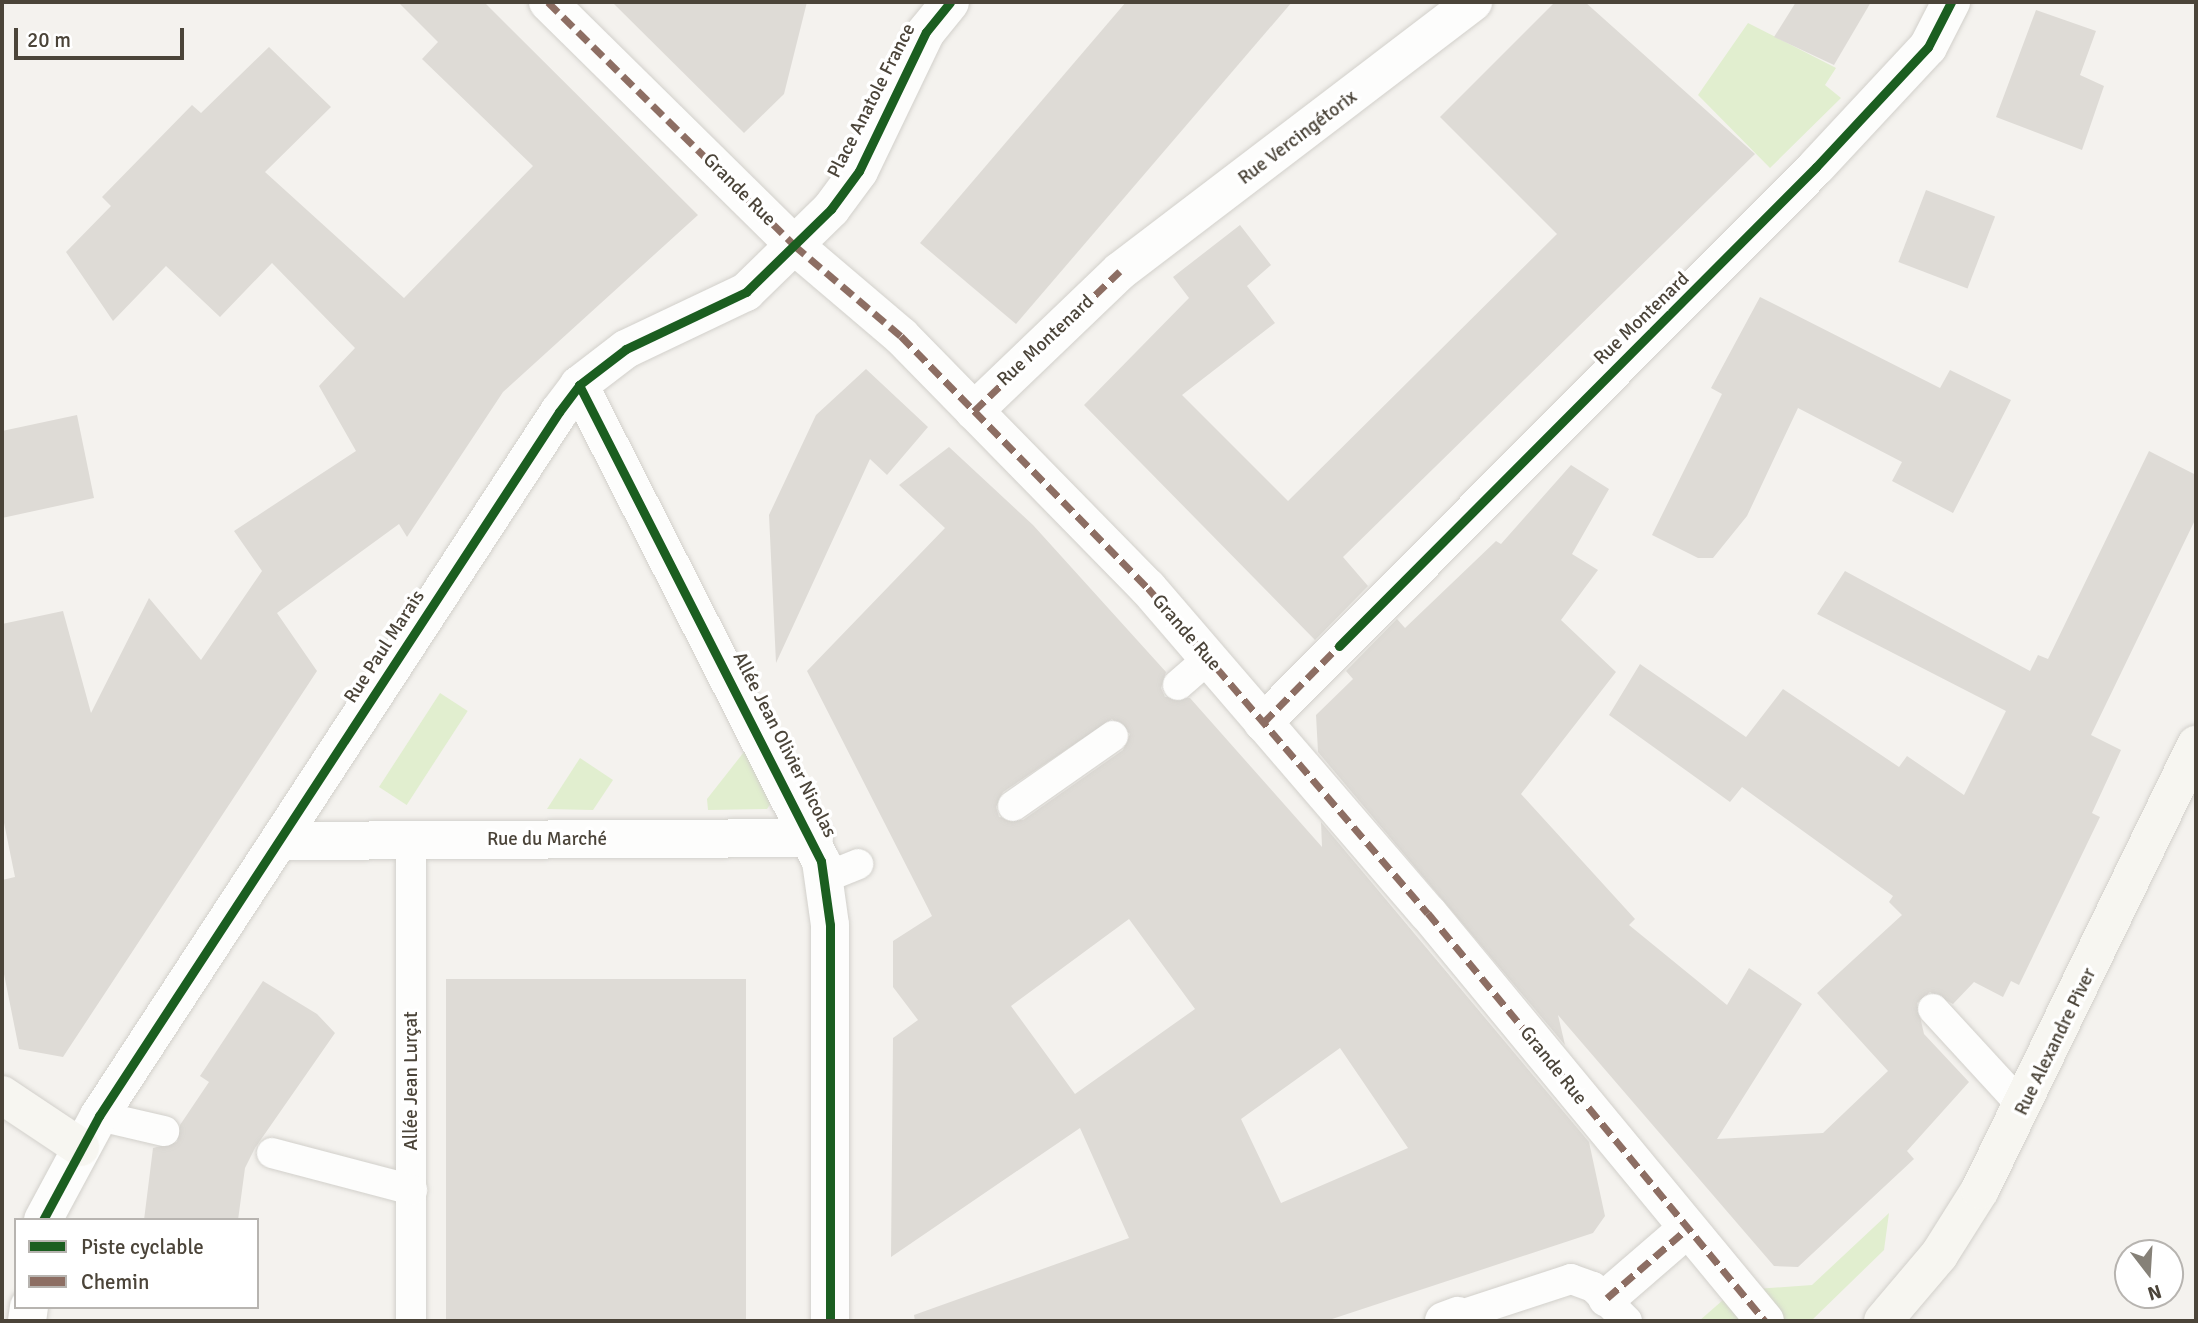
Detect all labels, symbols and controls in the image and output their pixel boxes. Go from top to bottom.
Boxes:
scale bar [18,14,187,58]
street label: Place Anatole France [823,20,921,182]
text: 20 m [27,27,71,53]
street label: Rue Vercingétorix [1234,86,1362,190]
street label: Grande Rue [698,149,780,231]
street label: Rue Montenard [1590,268,1694,370]
street label: Rue Montenard [993,291,1099,391]
street label: Rue Paul Marais [340,586,430,708]
street label: Grande Rue [1147,590,1225,676]
street label: Allée Jean Olivier Nicolas [727,648,841,842]
street label: Rue du Marché [487,829,607,851]
street label: Rue Alexandre Piver [2010,965,2102,1119]
street label: Allée Jean Lurçat [401,1011,423,1151]
street label: Grande Rue [1515,1022,1591,1110]
legend [14,1218,259,1309]
text: Piste cyclable [81,1234,204,1260]
north arrow [2114,1239,2184,1309]
text: Chemin [81,1269,150,1295]
text: N [2145,1279,2164,1306]

